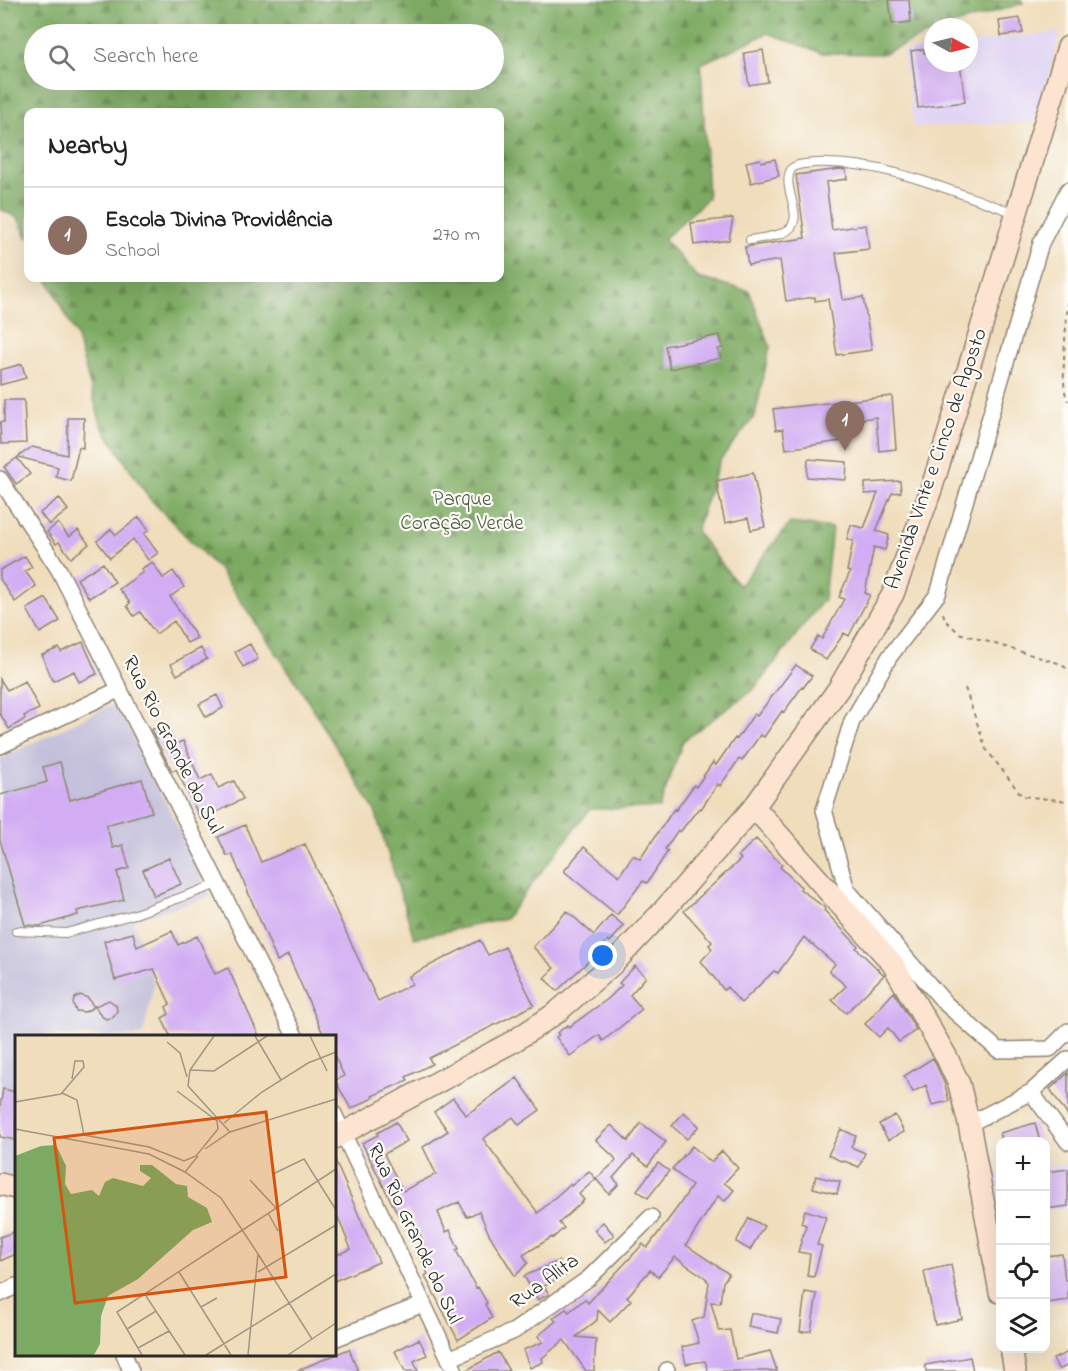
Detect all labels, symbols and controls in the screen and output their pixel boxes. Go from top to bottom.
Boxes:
north arrow [924,18,978,72]
search box [24,24,504,90]
icon: search [45,41,78,74]
text: Search here [93,41,198,73]
text: Nearby [48,128,127,166]
text: Escola Divina Providência [105,205,333,237]
text: 1 [64,221,71,250]
text: 270 m [433,221,480,250]
text: School [105,237,160,266]
street label: Avenida Vinte e Cinco de Agosto [878,324,998,594]
pin: 1 [826,402,864,451]
park label: Parque Coração Verde [400,485,524,539]
street label: Rua Rio Grande do Sul [114,651,230,839]
your location [588,941,617,970]
inset map [15,1035,336,1356]
map controls [996,1137,1050,1353]
button: + [996,1137,1050,1191]
street label: Rua Rio Grande do Sul [359,1139,469,1329]
button: − [996,1191,1050,1245]
button: locate [996,1245,1050,1299]
street label: Rua Alita [504,1247,586,1317]
button: layers [996,1299,1050,1353]

